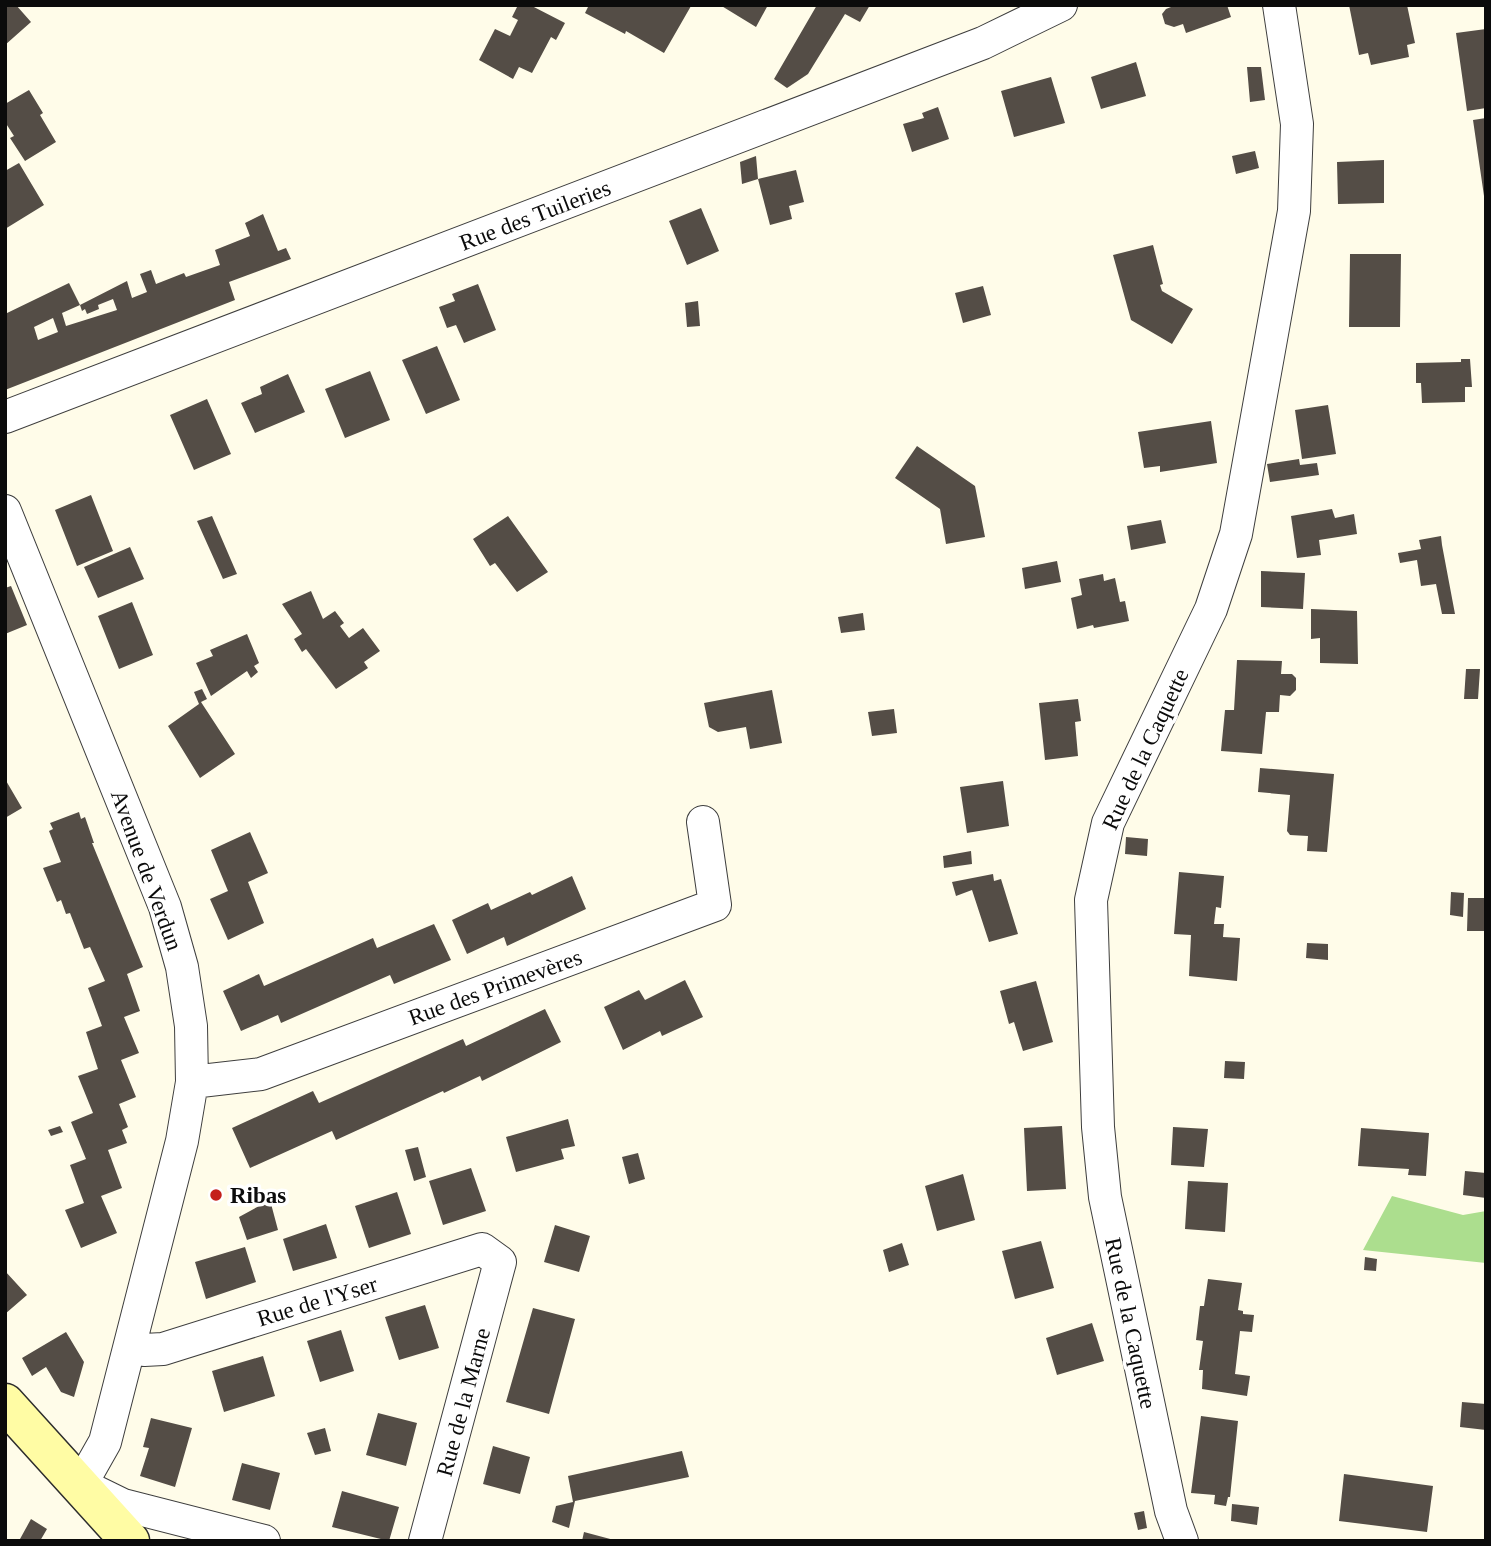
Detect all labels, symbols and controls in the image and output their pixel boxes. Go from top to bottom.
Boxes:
street label: Rue des Tuileries [456,175,614,256]
street label: Rue de la Caquette [1097,665,1194,834]
street label: Avenue de Verdun [106,786,187,954]
street label: Rue des Primevères [405,944,585,1030]
place label: Ribas [230,1183,286,1208]
marker: Ribas [208,1187,224,1203]
street label: Rue de la Caquette [1100,1235,1161,1411]
street label: Rue de l'Yser [254,1271,381,1332]
street label: Rue de la Marne [432,1325,495,1479]

